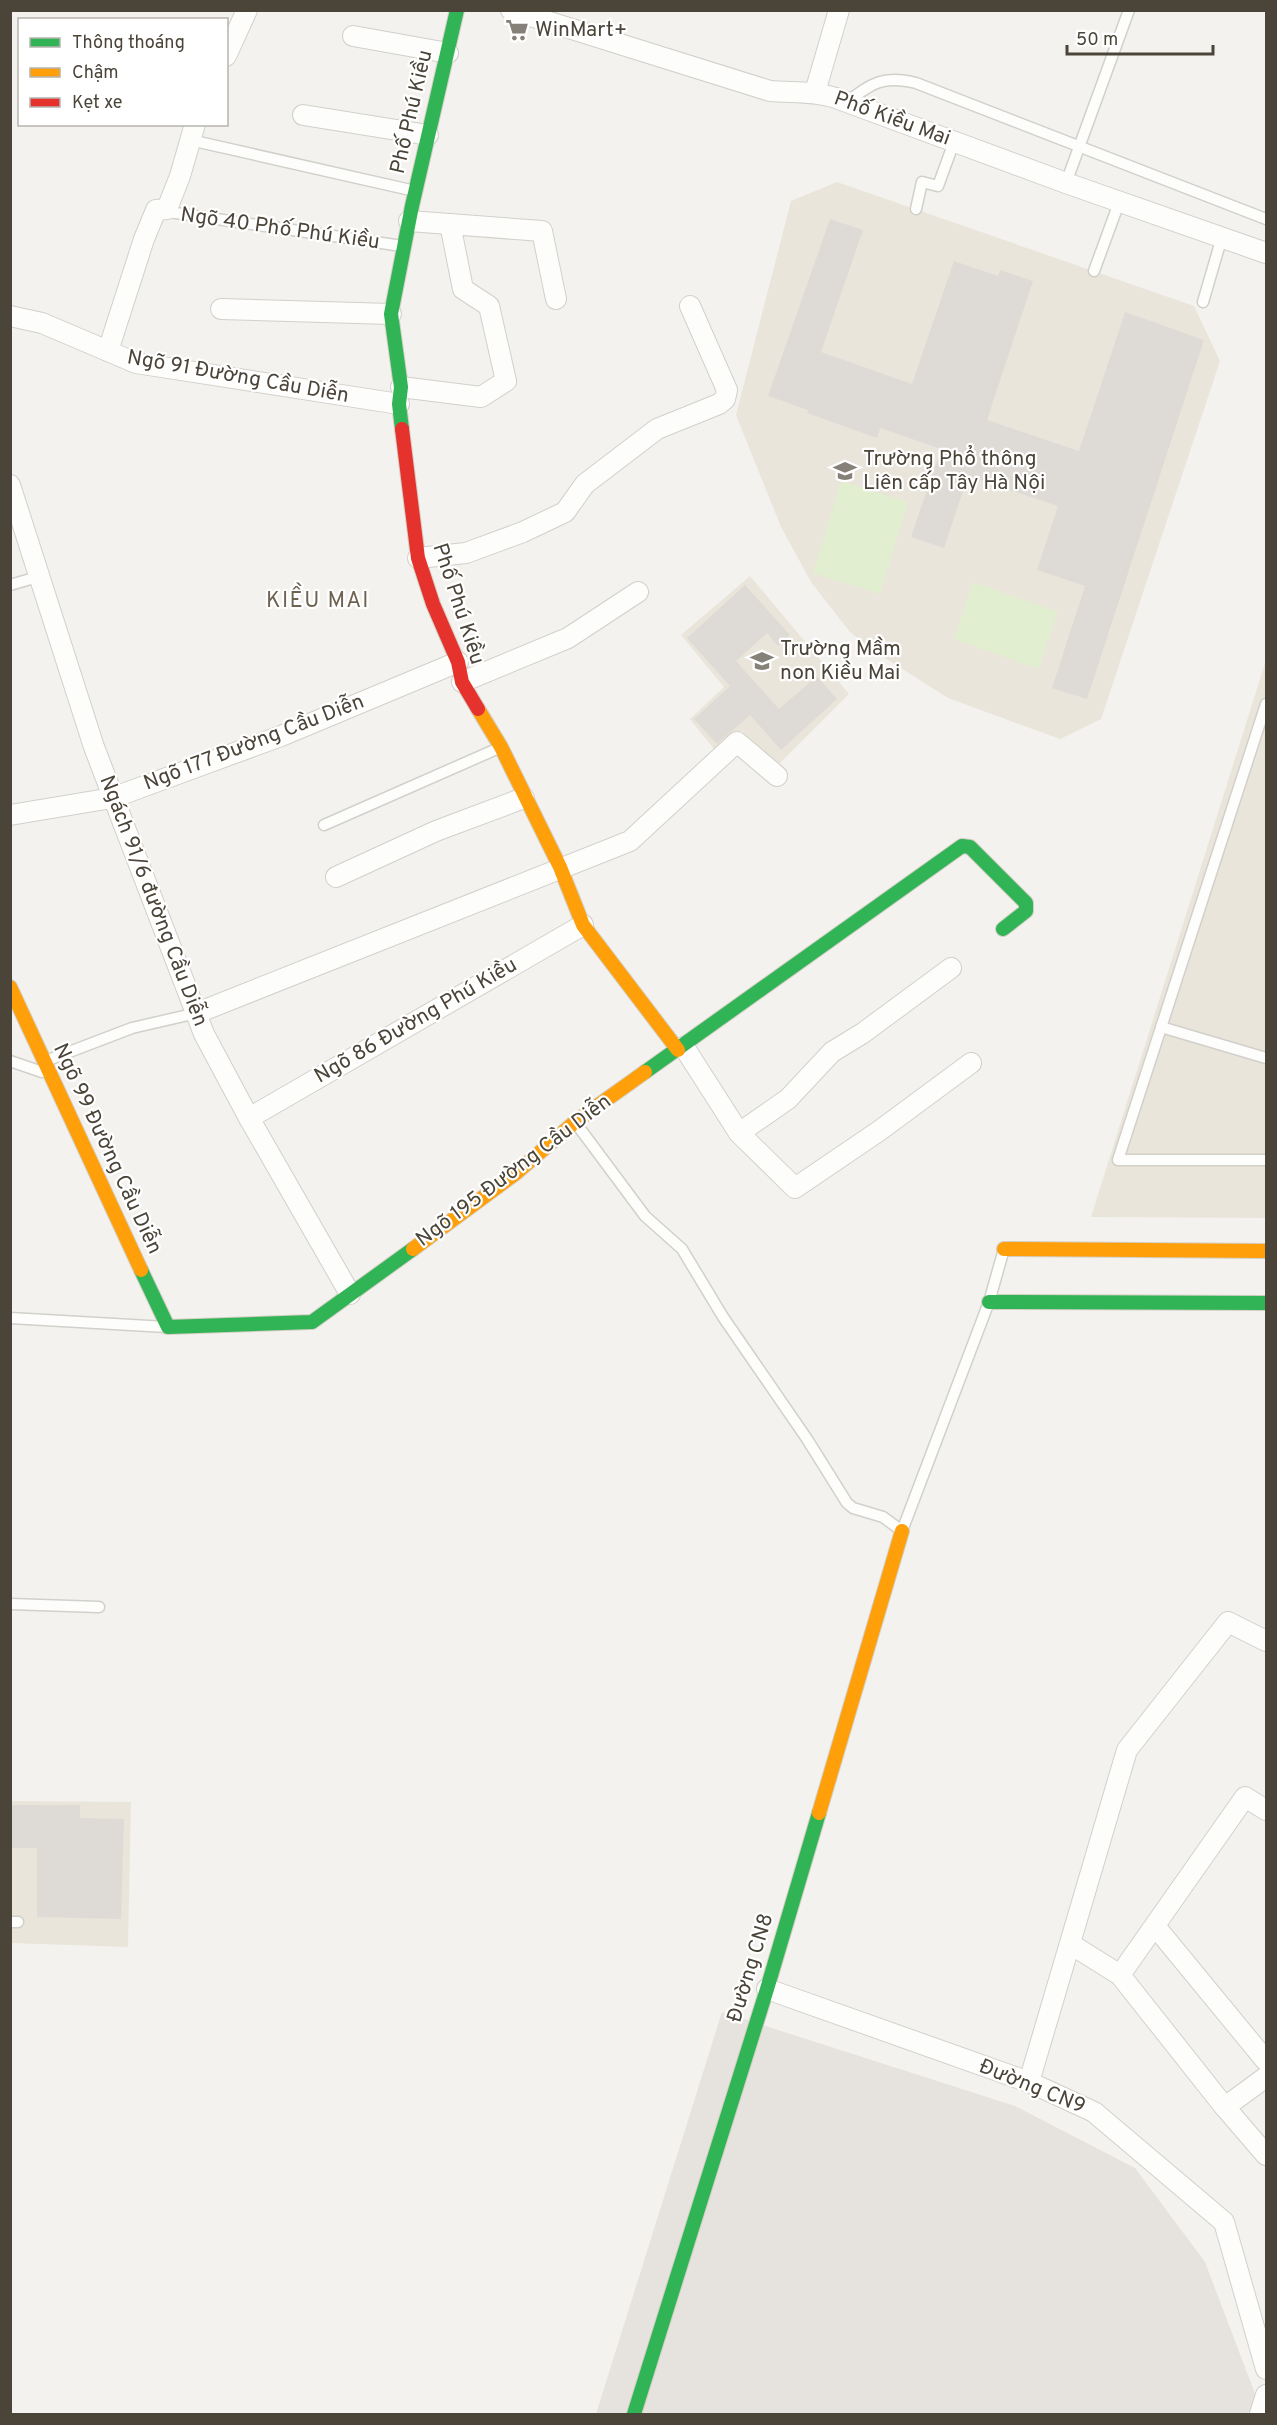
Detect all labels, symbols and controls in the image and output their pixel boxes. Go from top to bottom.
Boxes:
supermarket icon: WinMart+ [504,17,530,43]
place label: WinMart+ [535,17,627,44]
legend [18,18,228,126]
scale bar [1067,18,1212,56]
text: 50 m [1076,29,1118,52]
text: Thông thoáng [72,32,185,55]
street label: Phố Phú Kiều [385,47,439,177]
text: Chậm [72,62,119,85]
street label: Phố Kiều Mai [830,85,954,153]
text: Kẹt xe [72,92,122,115]
street label: Ngõ 40 Phố Phú Kiều [179,202,381,256]
street label: Ngõ 91 Đường Cầu Diễn [125,343,351,410]
place label: Trường Phổ thông Liên cấp Tây Hà Nội [863,444,1045,497]
school or university icon: Trường Phổ thông Liên cấp Tây Hà Nội [832,458,858,484]
street label: Phố Phú Kiều [426,540,490,668]
district label: KIỀU MAI [266,582,370,615]
place label: Trường Mầm non Kiều Mai [780,636,901,687]
school or university icon: Trường Mầm non Kiều Mai [749,648,775,674]
street label: Ngõ 177 Đường Cầu Diễn [140,688,368,798]
street label: Ngách 91/6 đường Cầu Diễn [93,771,214,1030]
street label: Ngõ 86 Đường Phú Kiều [310,952,522,1090]
street label: Ngõ 99 Đường Cầu Diễn [46,1039,169,1259]
street label: Ngõ 195 Đường Cầu Diễn [410,1088,617,1253]
street label: Đường CN8 [722,1910,780,2026]
street label: Đường CN9 [975,2053,1089,2121]

